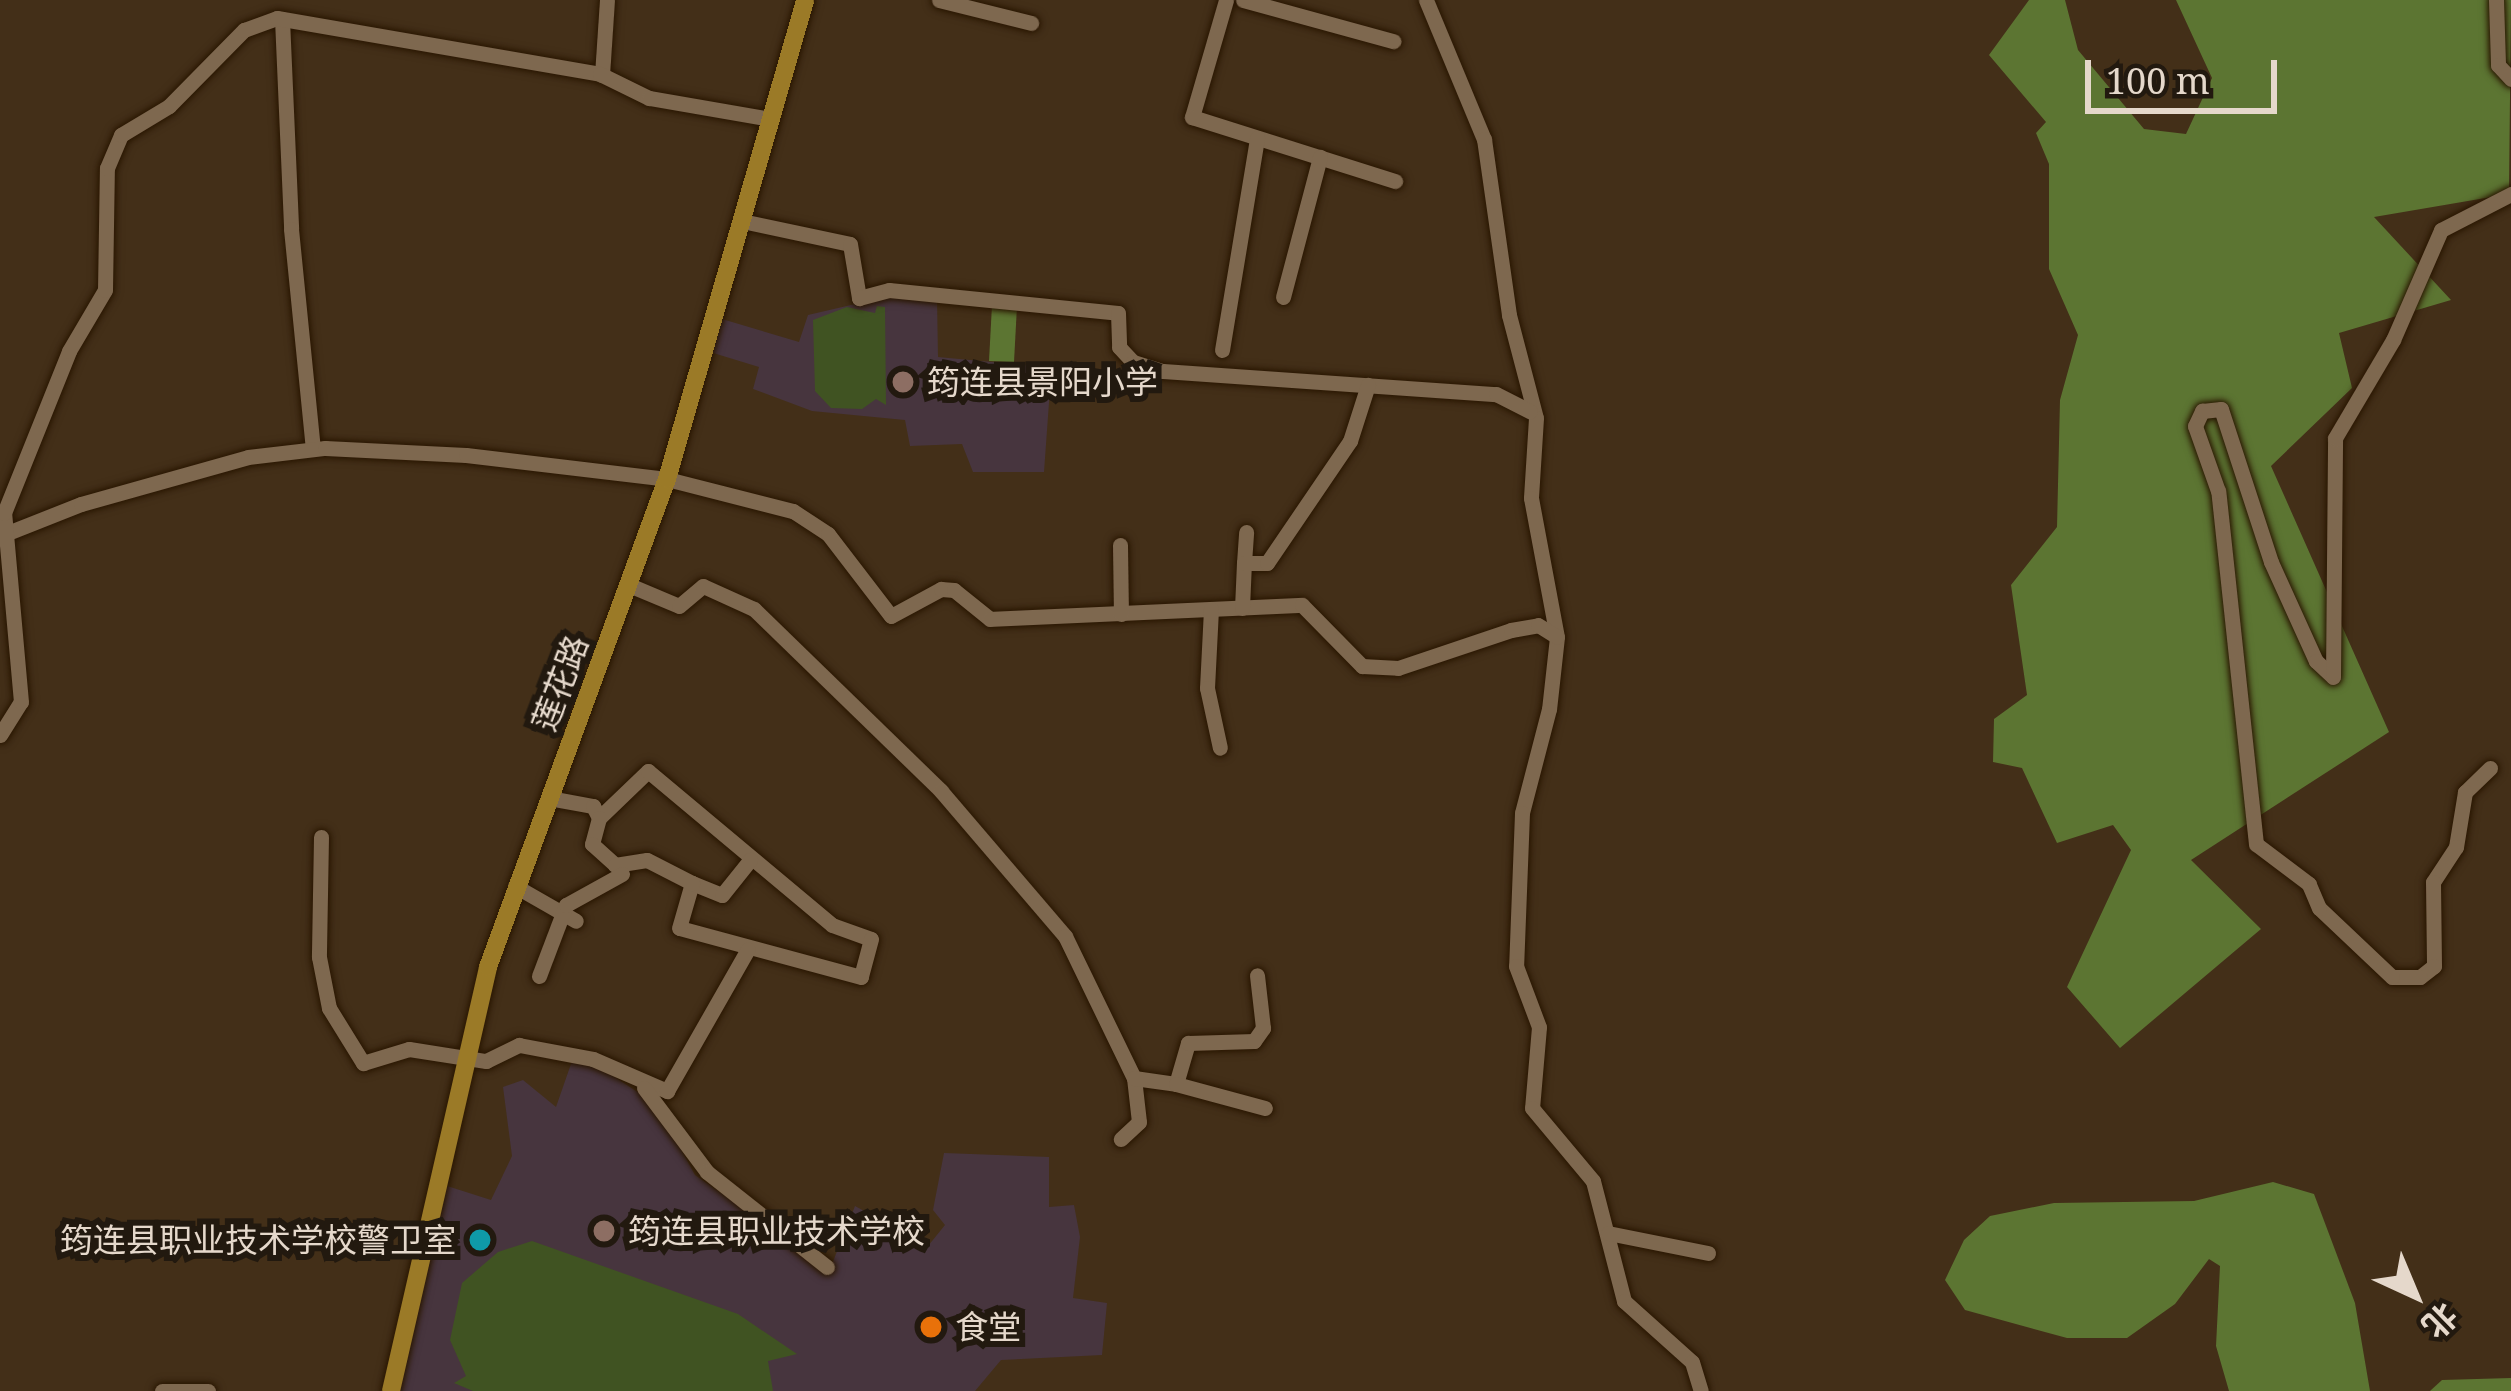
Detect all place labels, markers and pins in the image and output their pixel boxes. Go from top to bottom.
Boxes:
place label: 筠连县景阳小学 [927,362,1158,402]
marker: 筠连县景阳小学 [890,369,916,395]
place label: 筠连县职业技术学校 [628,1211,925,1251]
marker: 筠连县职业技术学校 [591,1218,617,1244]
place label: 筠连县职业技术学校警卫室 [60,1220,456,1260]
marker: 筠连县职业技术学校警卫室 [467,1227,493,1253]
place label: 食堂 [955,1307,1021,1347]
marker: 食堂 [918,1314,944,1340]

